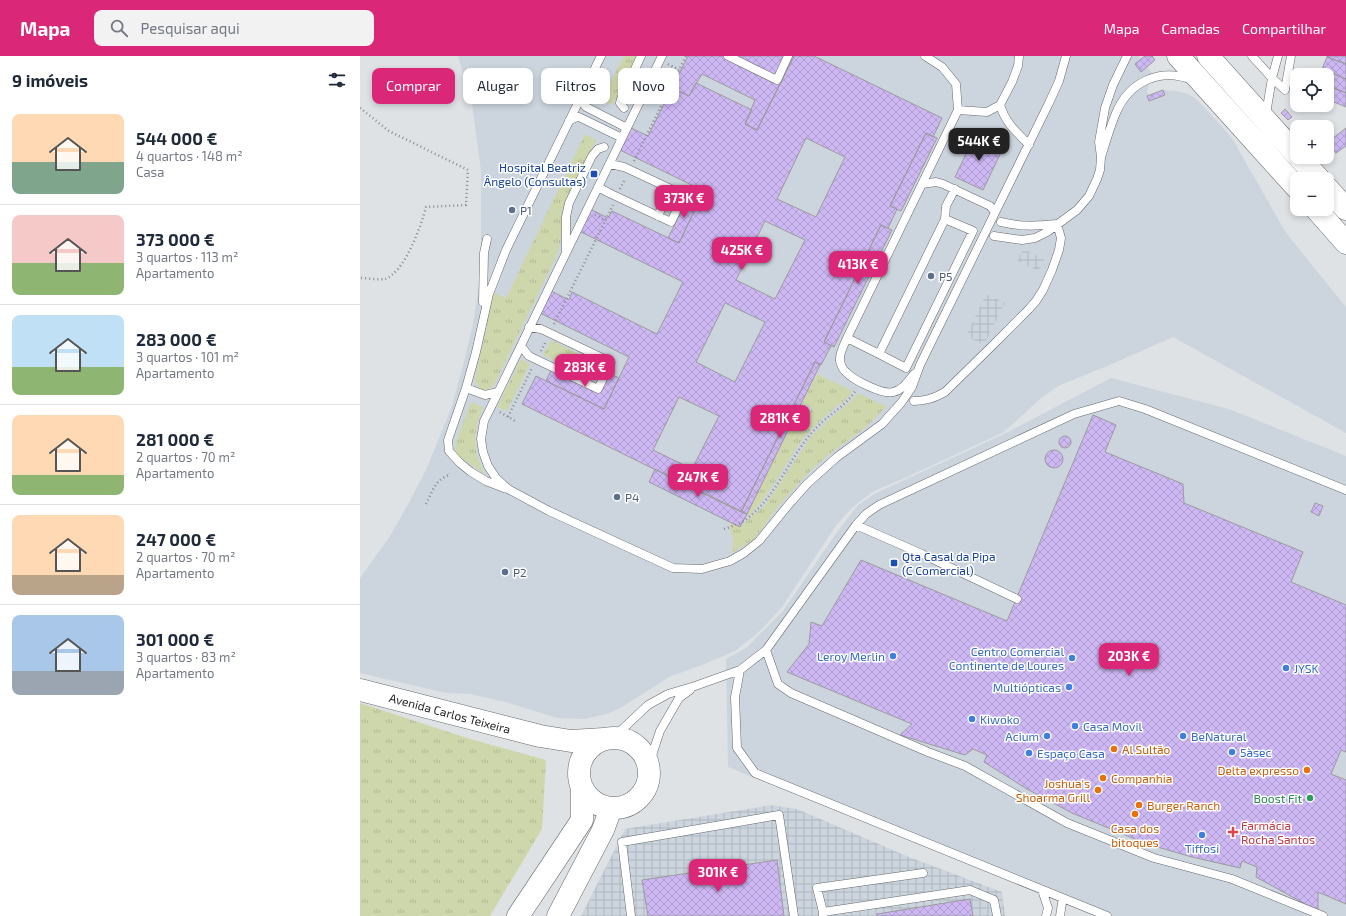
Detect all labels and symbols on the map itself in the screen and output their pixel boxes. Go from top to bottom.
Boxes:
pin: 544K € [946,128,1012,162]
place label: Hospital Beatriz Ângelo (Consultas) [484,160,586,188]
marker: Hospital Beatriz Ângelo (Consultas) [589,169,599,179]
pin: 373K € [651,185,717,219]
place label: P1 [520,203,532,217]
marker: P1 [507,205,517,215]
pin: 425K € [709,237,775,271]
pin: 413K € [825,251,891,285]
place label: P5 [939,269,953,283]
marker: P5 [926,271,936,281]
pin: 283K € [552,354,618,388]
pin: 281K € [747,405,813,439]
pin: 247K € [665,464,731,498]
place label: P4 [625,490,639,504]
marker: P4 [612,492,622,502]
place label: Qta Casal da Pipa (C Comercial) [902,549,996,577]
marker: Qta Casal da Pipa (C Comercial) [889,558,899,568]
place label: P2 [513,565,527,579]
marker: P2 [500,567,510,577]
pin: 203K € [1096,643,1162,677]
place label: Centro Comercial Continente de Loures [949,644,1064,672]
place label: Leroy Merlin [817,649,885,663]
marker: Leroy Merlin [888,651,898,661]
marker: Centro Comercial Continente de Loures [1067,653,1077,663]
place label: JYSK [1294,661,1319,675]
marker: JYSK [1281,663,1291,673]
place label: Multiópticas [993,680,1061,694]
marker: Multiópticas [1064,682,1074,692]
street label: Avenida Carlos Teixeira [388,690,512,736]
place label: Kiwoko [980,712,1020,726]
marker: Kiwoko [967,714,977,724]
place label: Casa Movil [1083,719,1142,733]
marker: Casa Movil [1070,721,1080,731]
place label: Acium [1005,729,1039,743]
place label: BeNatural [1191,729,1247,743]
marker: Acium [1042,731,1052,741]
marker: BeNatural [1178,731,1188,741]
place label: Al Sultão [1122,742,1171,756]
marker: Al Sultão [1109,744,1119,754]
place label: 5àsec [1240,745,1272,759]
place label: Espaço Casa [1037,746,1105,761]
marker: 5àsec [1227,747,1237,757]
marker: Espaço Casa [1024,748,1034,758]
place label: Delta expresso [1217,763,1299,777]
marker: Delta expresso [1302,765,1312,775]
place label: Companhia [1111,771,1172,785]
marker: Companhia [1098,773,1108,783]
place label: Joshua's Shoarma Grill [1016,776,1090,804]
marker: Joshua's Shoarma Grill [1093,785,1103,795]
place label: Boost Fit [1254,791,1302,805]
marker: Boost Fit [1305,793,1315,803]
place label: Burger Ranch [1147,798,1220,812]
marker: Burger Ranch [1134,800,1144,810]
marker: Casa dos bitoques [1130,809,1140,819]
place label: Farmácia Rocha Santos [1241,818,1315,846]
place label: Casa dos bitoques [1111,821,1159,849]
marker: Farmácia Rocha Santos [1228,827,1238,837]
marker: Tiffosi [1197,830,1207,840]
place label: Tiffosi [1185,841,1219,855]
pin: 301K € [685,859,751,893]

